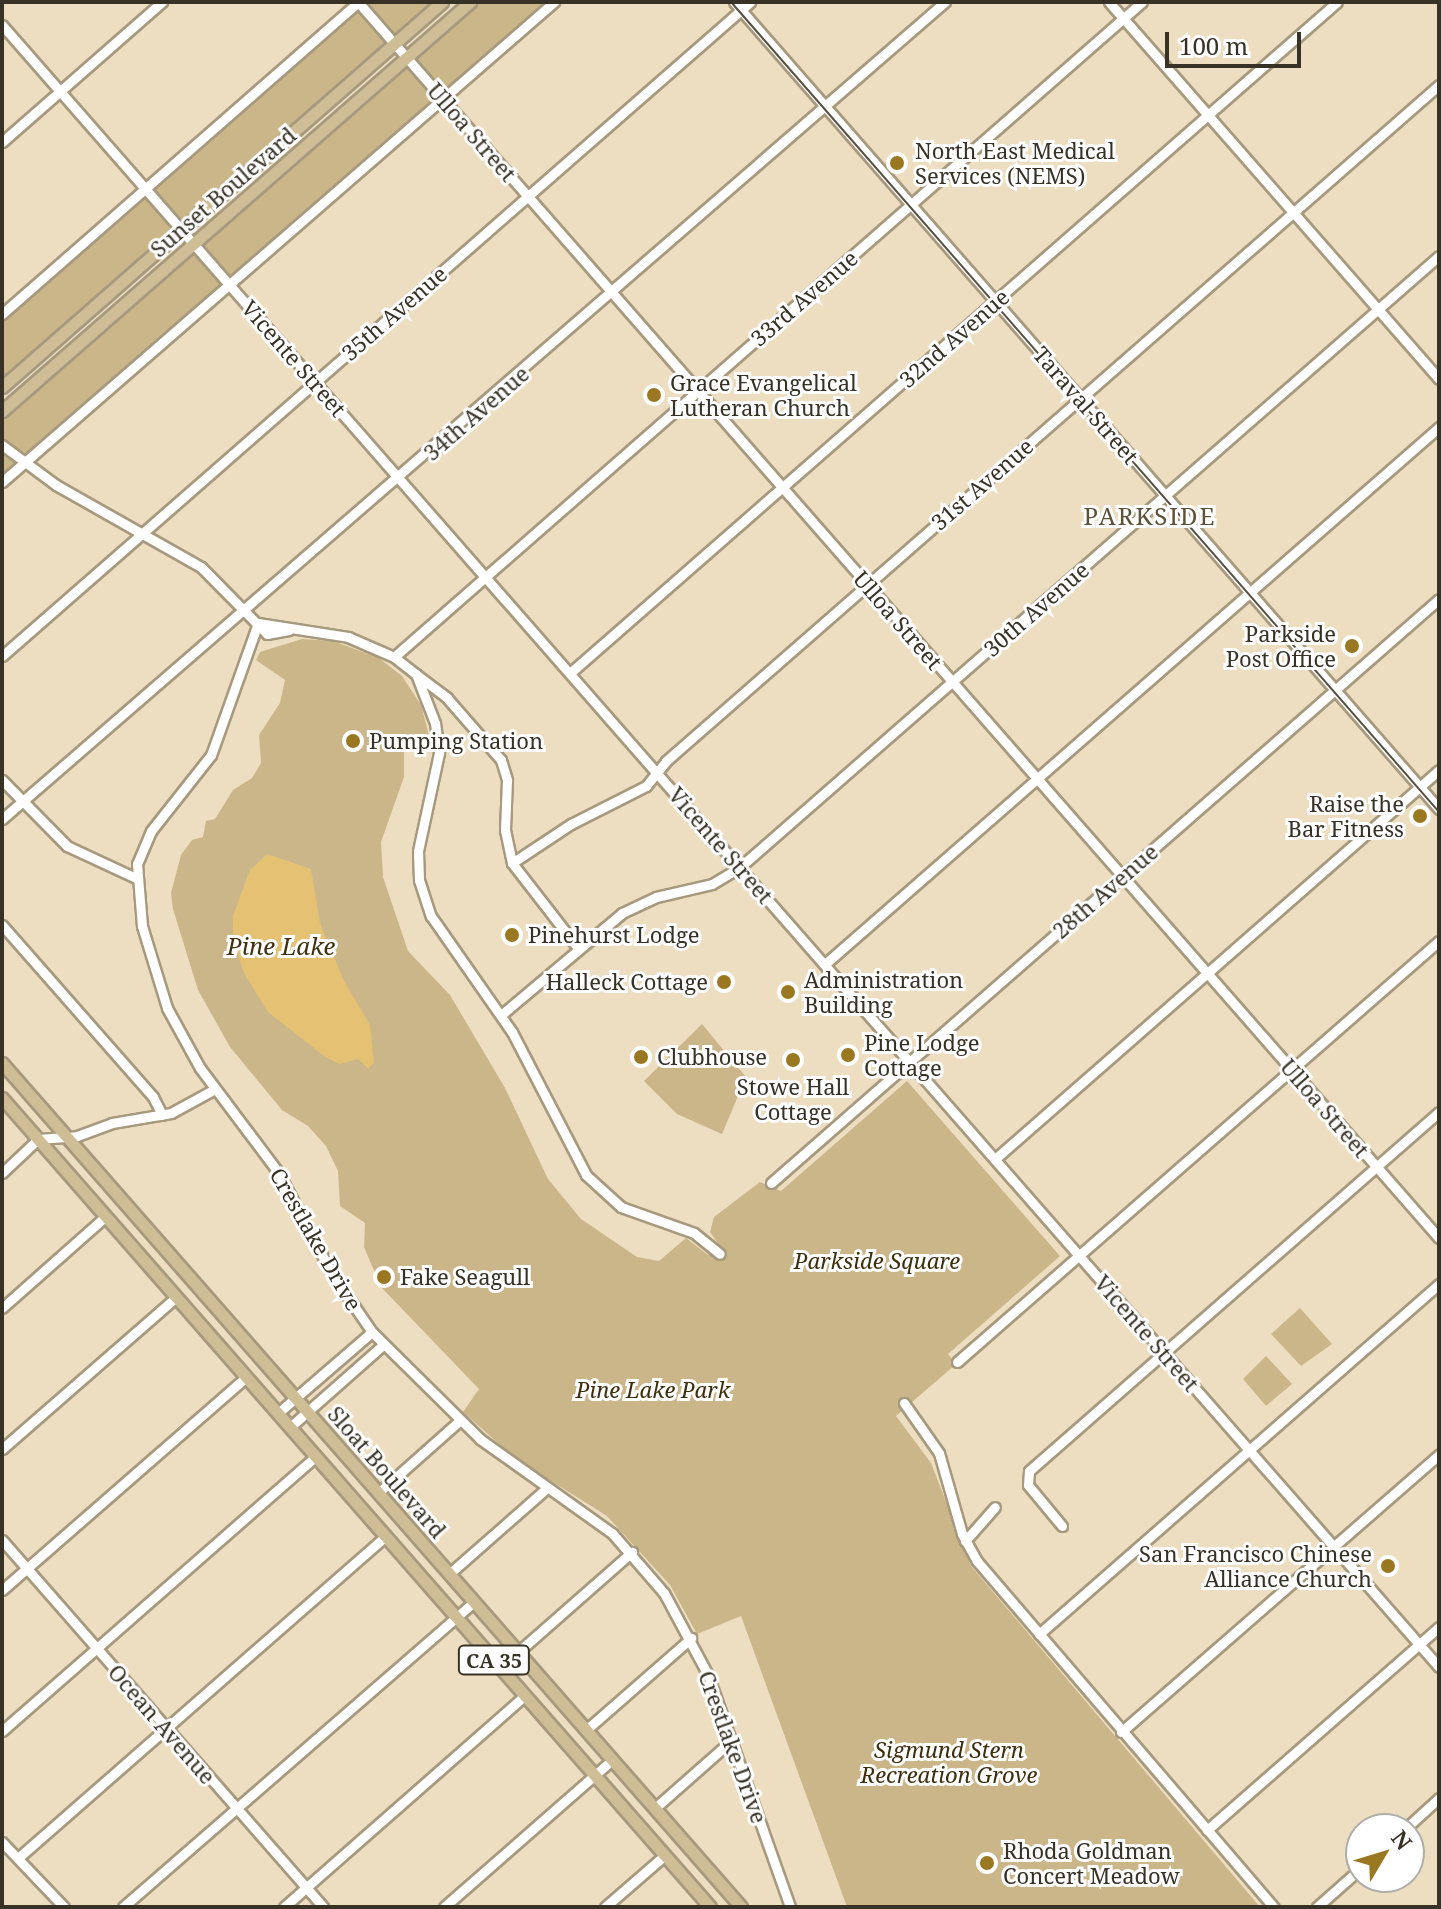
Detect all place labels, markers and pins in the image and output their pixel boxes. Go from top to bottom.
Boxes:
place label: North East Medical Services (NEMS) [915,137,1115,188]
marker: North East Medical Services (NEMS) [886,152,908,174]
place label: Grace Evangelical Lutheran Church [670,369,857,420]
marker: Grace Evangelical Lutheran Church [645,386,663,404]
place label: Parkside Post Office [1226,620,1336,672]
marker: Parkside Post Office [1343,637,1361,655]
place label: Pumping Station [369,728,543,754]
marker: Pumping Station [344,732,362,750]
place label: Raise the Bar Fitness [1288,790,1404,842]
marker: Raise the Bar Fitness [1411,807,1429,825]
place label: Pinehurst Lodge [528,922,699,948]
marker: Pinehurst Lodge [503,926,521,944]
place label: Administration Building [804,966,963,1018]
place label: Halleck Cottage [546,969,708,995]
marker: Halleck Cottage [715,973,733,991]
marker: Administration Building [779,983,797,1001]
place label: Pine Lodge Cottage [864,1029,980,1080]
place label: Clubhouse [657,1044,767,1070]
marker: Pine Lodge Cottage [839,1046,857,1064]
marker: Clubhouse [632,1048,650,1066]
marker: Stowe Hall Cottage [784,1051,802,1069]
place label: Stowe Hall Cottage [737,1073,849,1124]
place label: Fake Seagull [400,1264,530,1290]
marker: Fake Seagull [375,1268,393,1286]
place label: San Francisco Chinese Alliance Church [1139,1540,1372,1592]
marker: San Francisco Chinese Alliance Church [1379,1557,1397,1575]
place label: Rhoda Goldman Concert Meadow [1003,1837,1180,1888]
marker: Rhoda Goldman Concert Meadow [978,1854,996,1872]

